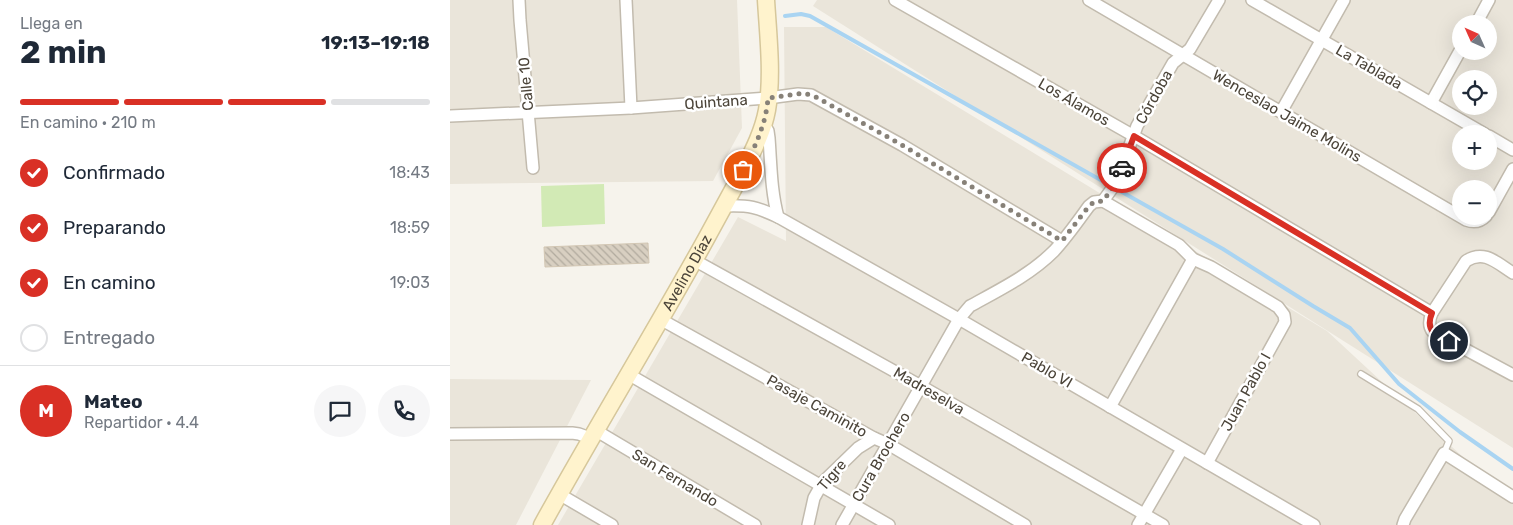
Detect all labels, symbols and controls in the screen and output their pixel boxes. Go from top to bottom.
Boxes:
text: Llega en [20,14,83,33]
north arrow [1452,15,1498,60]
map controls [1452,15,1497,225]
text: 19:13–19:18 [321,31,430,54]
text: 2 min [20,33,107,71]
street label: La Tablada [1333,41,1405,93]
street label: Calle 10 [515,57,537,111]
street label: Wenceslao Jaime Molins [1209,66,1365,166]
street label: Córdoba [1132,67,1176,127]
button: locate [1452,70,1497,115]
street label: Los Álamos [1035,74,1113,130]
street label: Quintana [684,91,748,113]
text: En camino · 210 m [20,113,156,132]
button: + [1452,125,1497,170]
courier [1097,143,1147,193]
pin [722,149,764,191]
icon: car [1108,154,1136,182]
icon: bag [729,156,757,184]
icon: check [20,159,48,187]
text: Confirmado [63,161,165,184]
text: 18:43 [389,163,430,182]
button: − [1452,180,1497,225]
icon: check [20,214,48,242]
text: Preparando [63,216,166,239]
text: 18:59 [390,218,430,237]
street label: Avelino Díaz [658,231,716,314]
icon: check [20,269,48,297]
text: En camino [63,271,156,294]
text: 19:03 [390,273,430,292]
pin [1428,320,1470,362]
text: Entregado [63,326,155,349]
icon: home [1435,327,1463,355]
street label: Pablo VI [1018,348,1076,392]
street label: Juan Pablo I [1217,350,1275,434]
street label: Madreselva [890,363,968,419]
street label: Pasaje Caminito [764,371,870,441]
button: chat [314,385,366,437]
button: phone [378,385,430,437]
text: Mateo [84,390,143,413]
text: M [38,399,54,422]
street label: Cura Brochero [848,409,914,505]
text: Repartidor · 4.4 [84,413,199,432]
street label: San Fernando [629,445,721,511]
street label: Tigre [814,456,850,494]

